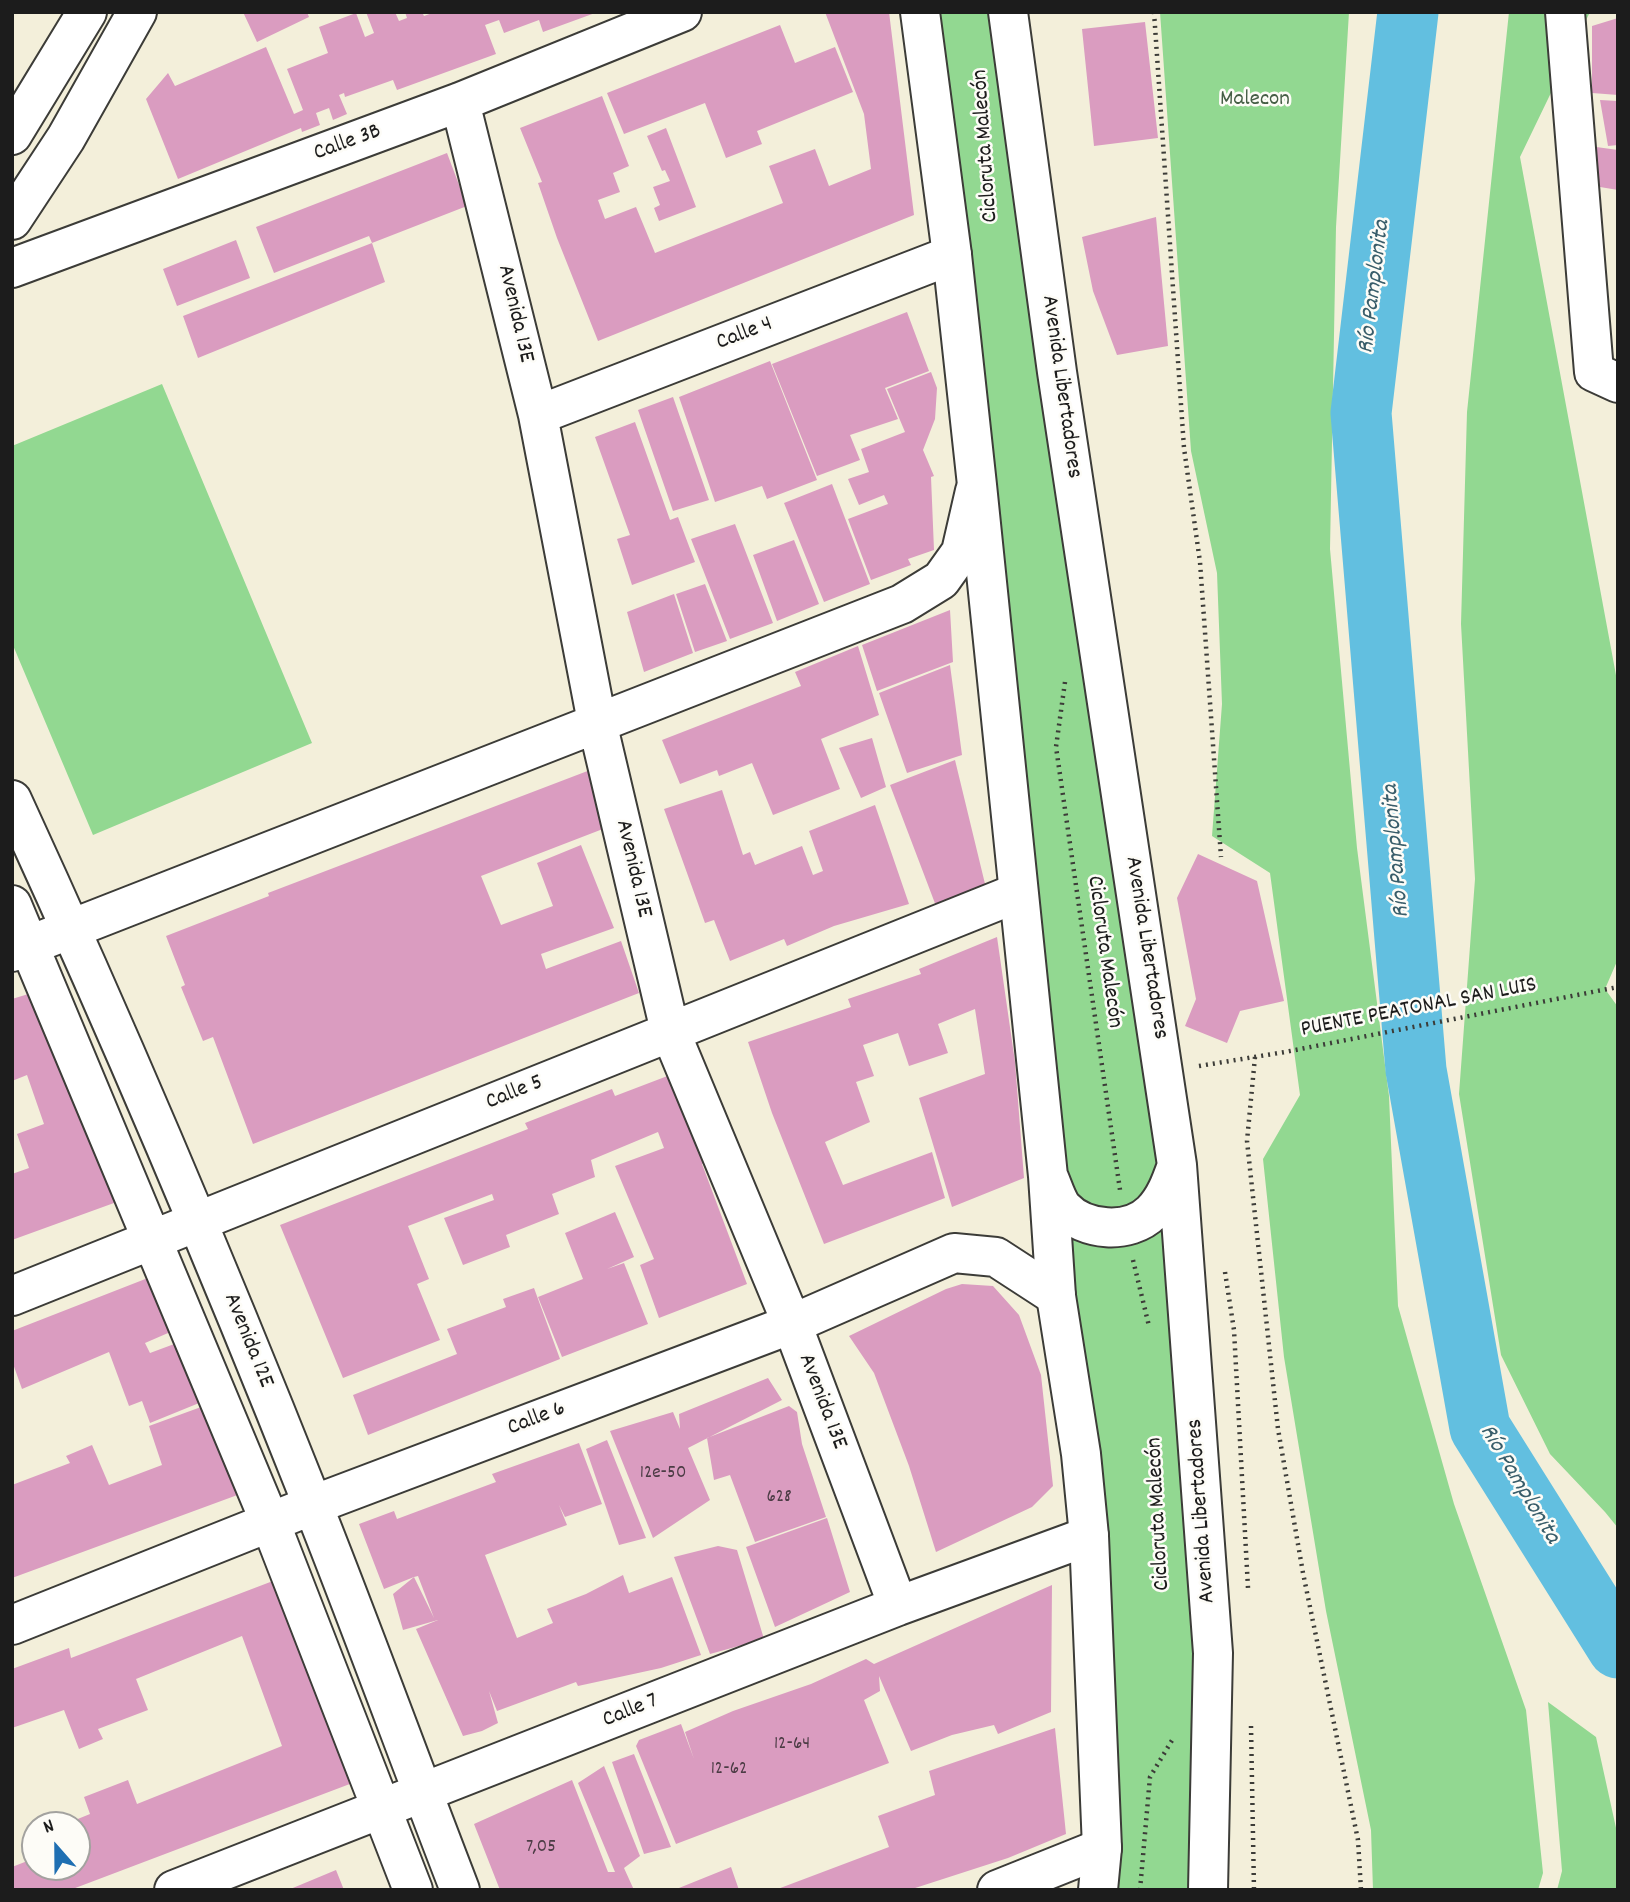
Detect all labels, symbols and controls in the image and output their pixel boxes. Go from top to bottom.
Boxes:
street label: Cicloruta Malecón [968,68,1006,224]
park label: Malecon [1220,87,1290,115]
street label: Calle 3B [311,119,385,169]
water label: Río Pamplonita [1354,219,1398,355]
street label: Avenida 13E [489,262,539,366]
street label: Avenida Libertadores [1033,294,1087,480]
street label: Calle 4 [713,312,777,358]
water label: Río Pamplonita [1378,783,1418,919]
street label: Avenida 13E [607,817,657,921]
street label: Avenida Libertadores [1117,855,1173,1041]
street label: Cicloruta Malecón [1079,874,1127,1030]
street label: PUENTE PEATONAL SAN LUIS [1299,973,1539,1045]
street label: Calle 5 [482,1070,548,1118]
street label: Avenida 12E [216,1290,278,1392]
street label: Avenida 13E [790,1351,852,1453]
street label: Calle 6 [504,1396,570,1444]
street label: Avenida Libertadores [1183,1418,1223,1604]
water label: Río Pamplonita [1471,1420,1565,1550]
street label: Cicloruta Malecón [1142,1437,1178,1591]
house number: 12e-50 [640,1463,686,1485]
house number: 628 [766,1487,792,1509]
street label: Calle 7 [599,1688,663,1736]
house number: 12-64 [774,1734,810,1756]
house number: 12-62 [711,1759,747,1781]
north arrow [21,1811,91,1881]
text: N [40,1814,58,1842]
house number: 7,05 [526,1837,556,1859]

